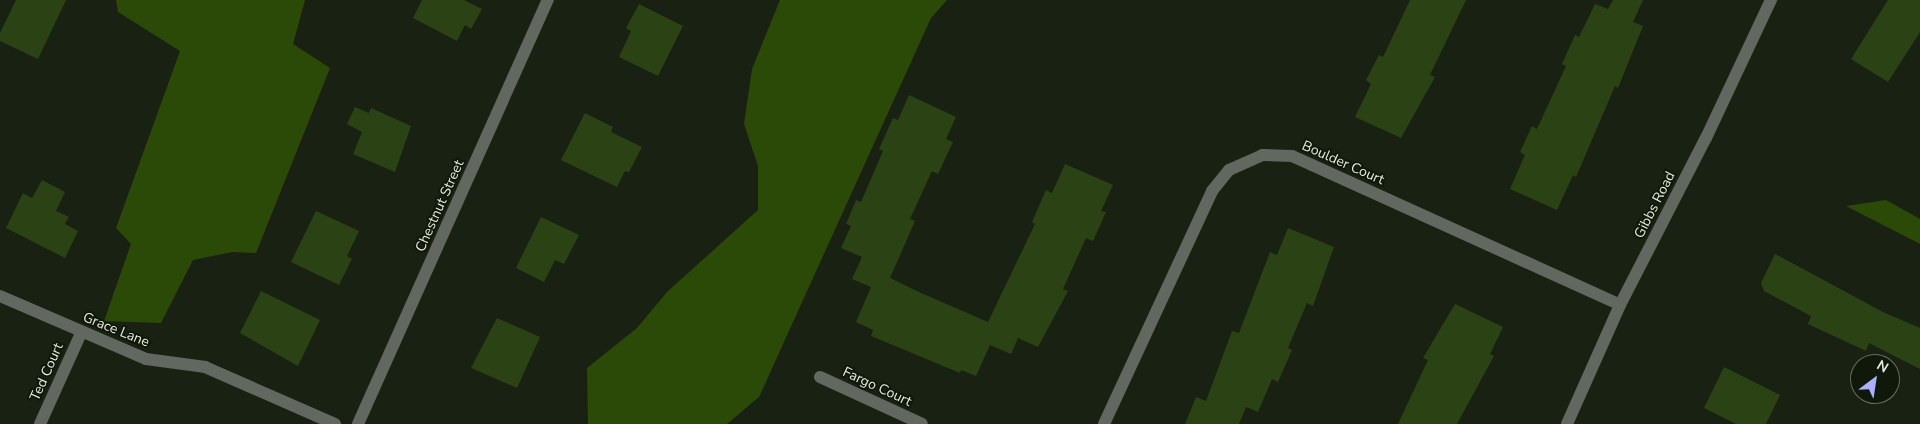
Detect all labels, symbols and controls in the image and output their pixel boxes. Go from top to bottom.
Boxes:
street label: Boulder Court [1299,137,1387,189]
street label: Chestnut Street [412,157,468,255]
street label: Gibbs Road [1631,169,1679,241]
street label: Grace Lane [80,309,152,351]
street label: Ted Court [27,341,67,403]
north arrow [1850,354,1900,404]
text: N [1873,356,1892,377]
street label: Fargo Court [840,364,914,410]

